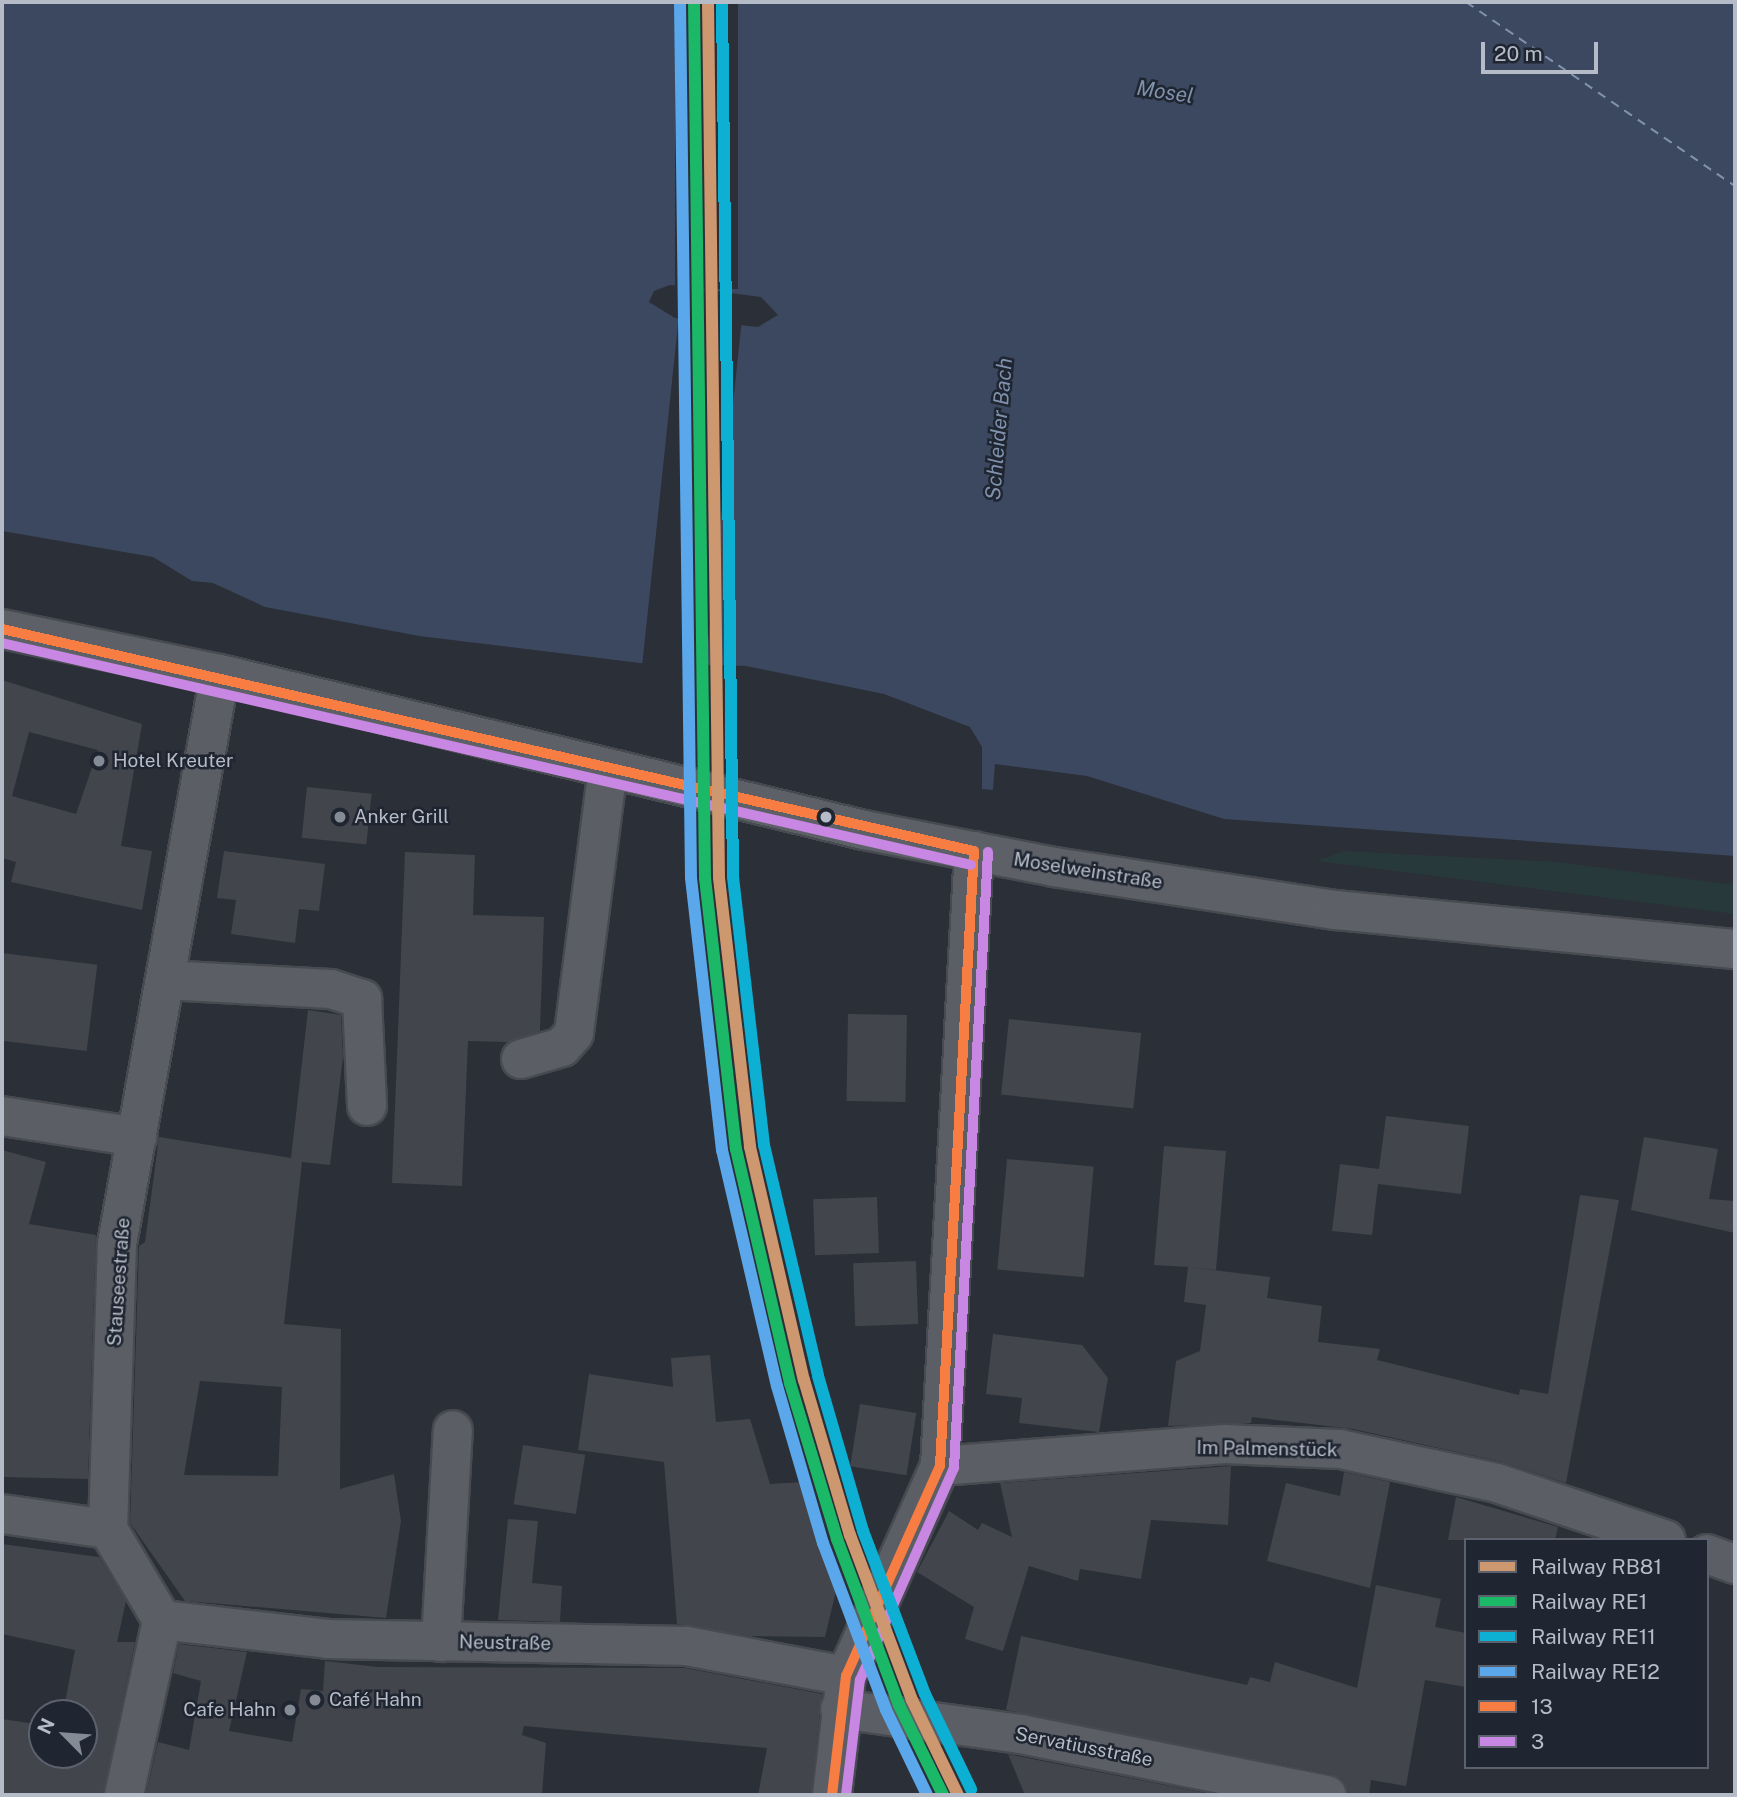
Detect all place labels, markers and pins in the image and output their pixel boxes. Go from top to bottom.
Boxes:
place label: Hotel Kreuter [113,750,233,772]
marker: Hotel Kreuter [91,753,107,769]
place label: Anker Grill [354,806,449,828]
marker: Anker Grill [332,809,348,825]
unlabelled marker [819,810,833,824]
place label: Café Hahn [329,1689,422,1711]
marker: Café Hahn [307,1692,323,1708]
place label: Cafe Hahn [183,1699,276,1721]
marker: Cafe Hahn [282,1702,298,1718]

